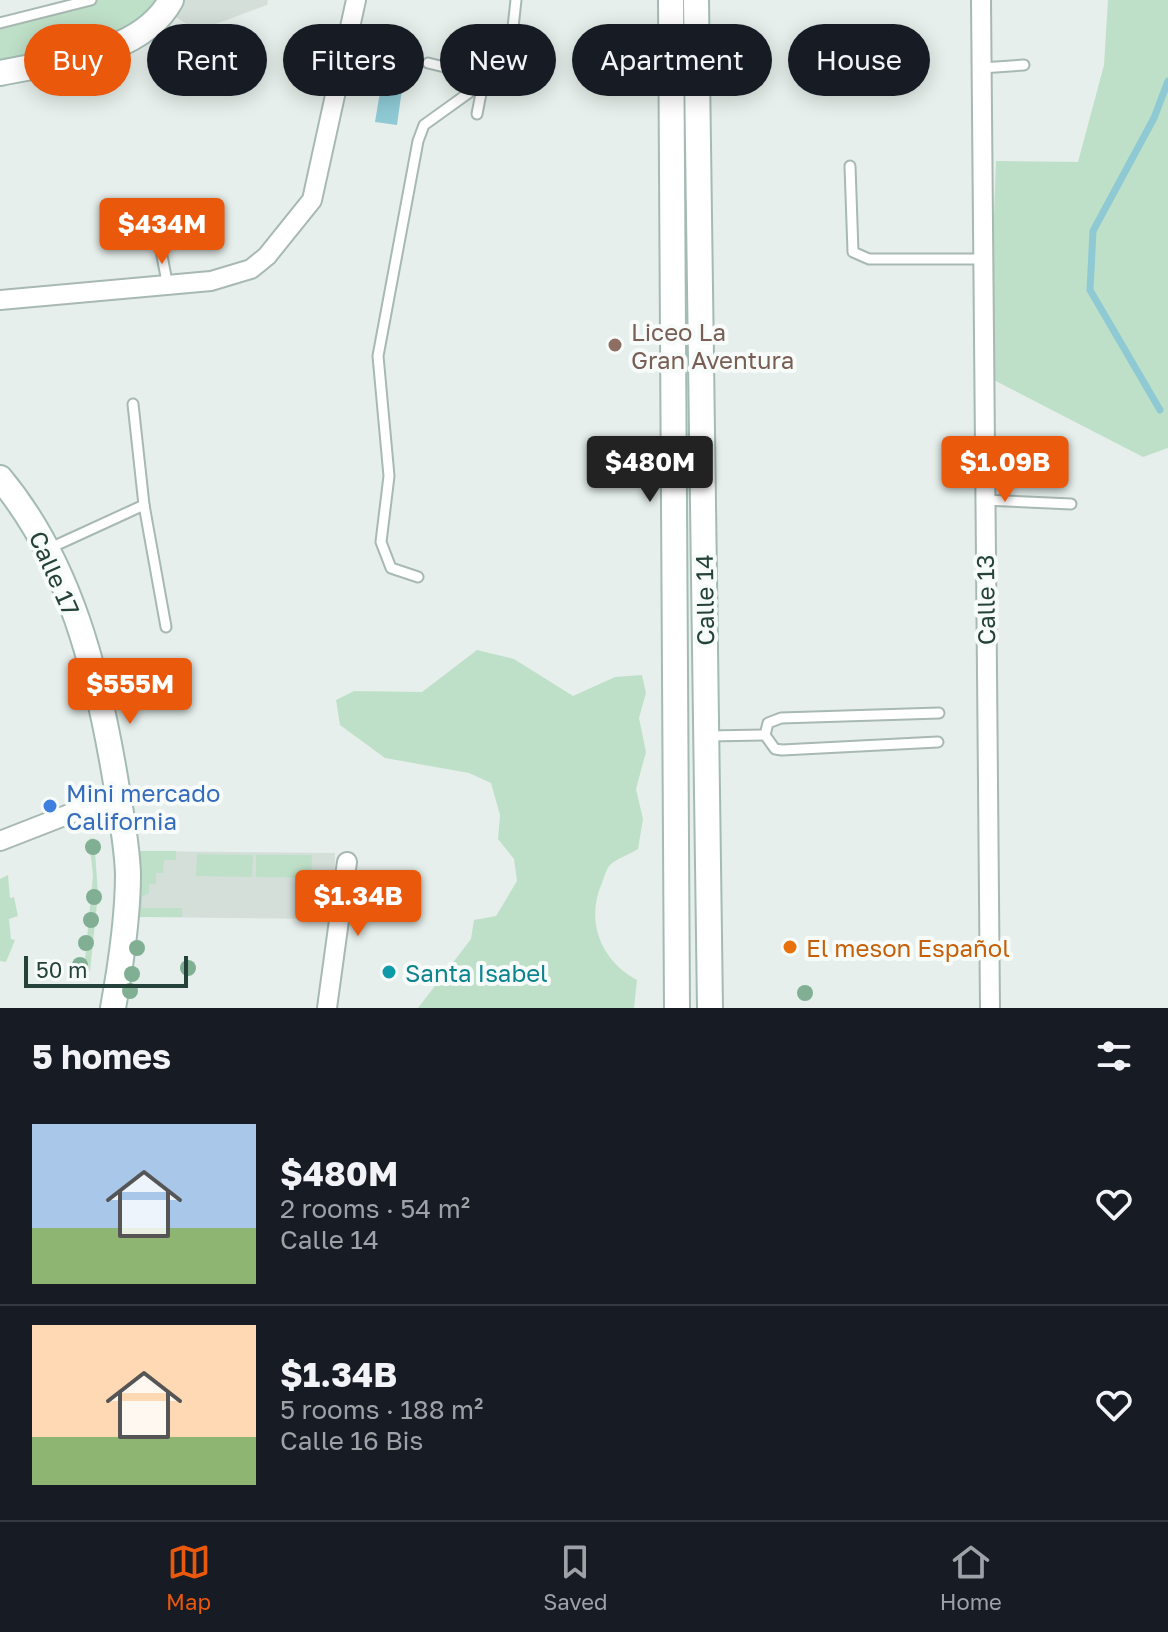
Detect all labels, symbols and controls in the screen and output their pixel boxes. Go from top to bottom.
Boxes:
chip: Buy [24,24,131,96]
chip: Rent [147,24,267,96]
chip: Filters [283,24,424,96]
chip: New [440,24,556,96]
chip: Apartment [572,24,772,96]
chip: House [788,24,930,96]
pin: $434M [106,198,218,266]
text: $434M [118,208,206,239]
place label: Liceo La Gran Aventura [631,317,794,374]
marker: Liceo La Gran Aventura [606,336,624,354]
pin: $480M [594,436,706,504]
pin: $1.09B [940,436,1070,504]
text: $480M [605,446,695,477]
text: $1.09B [960,446,1050,477]
street label: Calle 17 [24,526,86,620]
street label: Calle 14 [689,554,719,646]
street label: Calle 13 [970,554,1000,646]
pin: $555M [74,658,186,726]
text: $555M [86,668,174,699]
place label: Mini mercado California [66,778,220,835]
marker: Mini mercado California [41,797,59,815]
pin: $1.34B [293,870,423,938]
text: $1.34B [313,880,403,911]
place label: El meson Español [806,933,1010,962]
marker: El meson Español [781,938,799,956]
scale bar [24,952,188,988]
text: 50 m [36,956,87,983]
place label: Santa Isabel [405,958,548,987]
marker: Santa Isabel [380,963,398,981]
icon: filters [1092,1034,1136,1078]
text: 5 homes [32,1036,171,1076]
text: $480M [280,1153,398,1193]
icon: home [96,1156,192,1252]
icon: heart [1092,1182,1136,1226]
text: 2 rooms · 54 m² [280,1193,470,1224]
text: Calle 14 [280,1224,379,1255]
text: $1.34B [280,1354,397,1394]
icon: home [96,1357,192,1453]
icon: heart [1092,1383,1136,1427]
text: 5 rooms · 188 m² [280,1394,483,1425]
text: Calle 16 Bis [280,1425,423,1456]
tab: Map [166,1540,211,1615]
tab: Saved [543,1540,607,1615]
tab: Home [940,1540,1002,1615]

